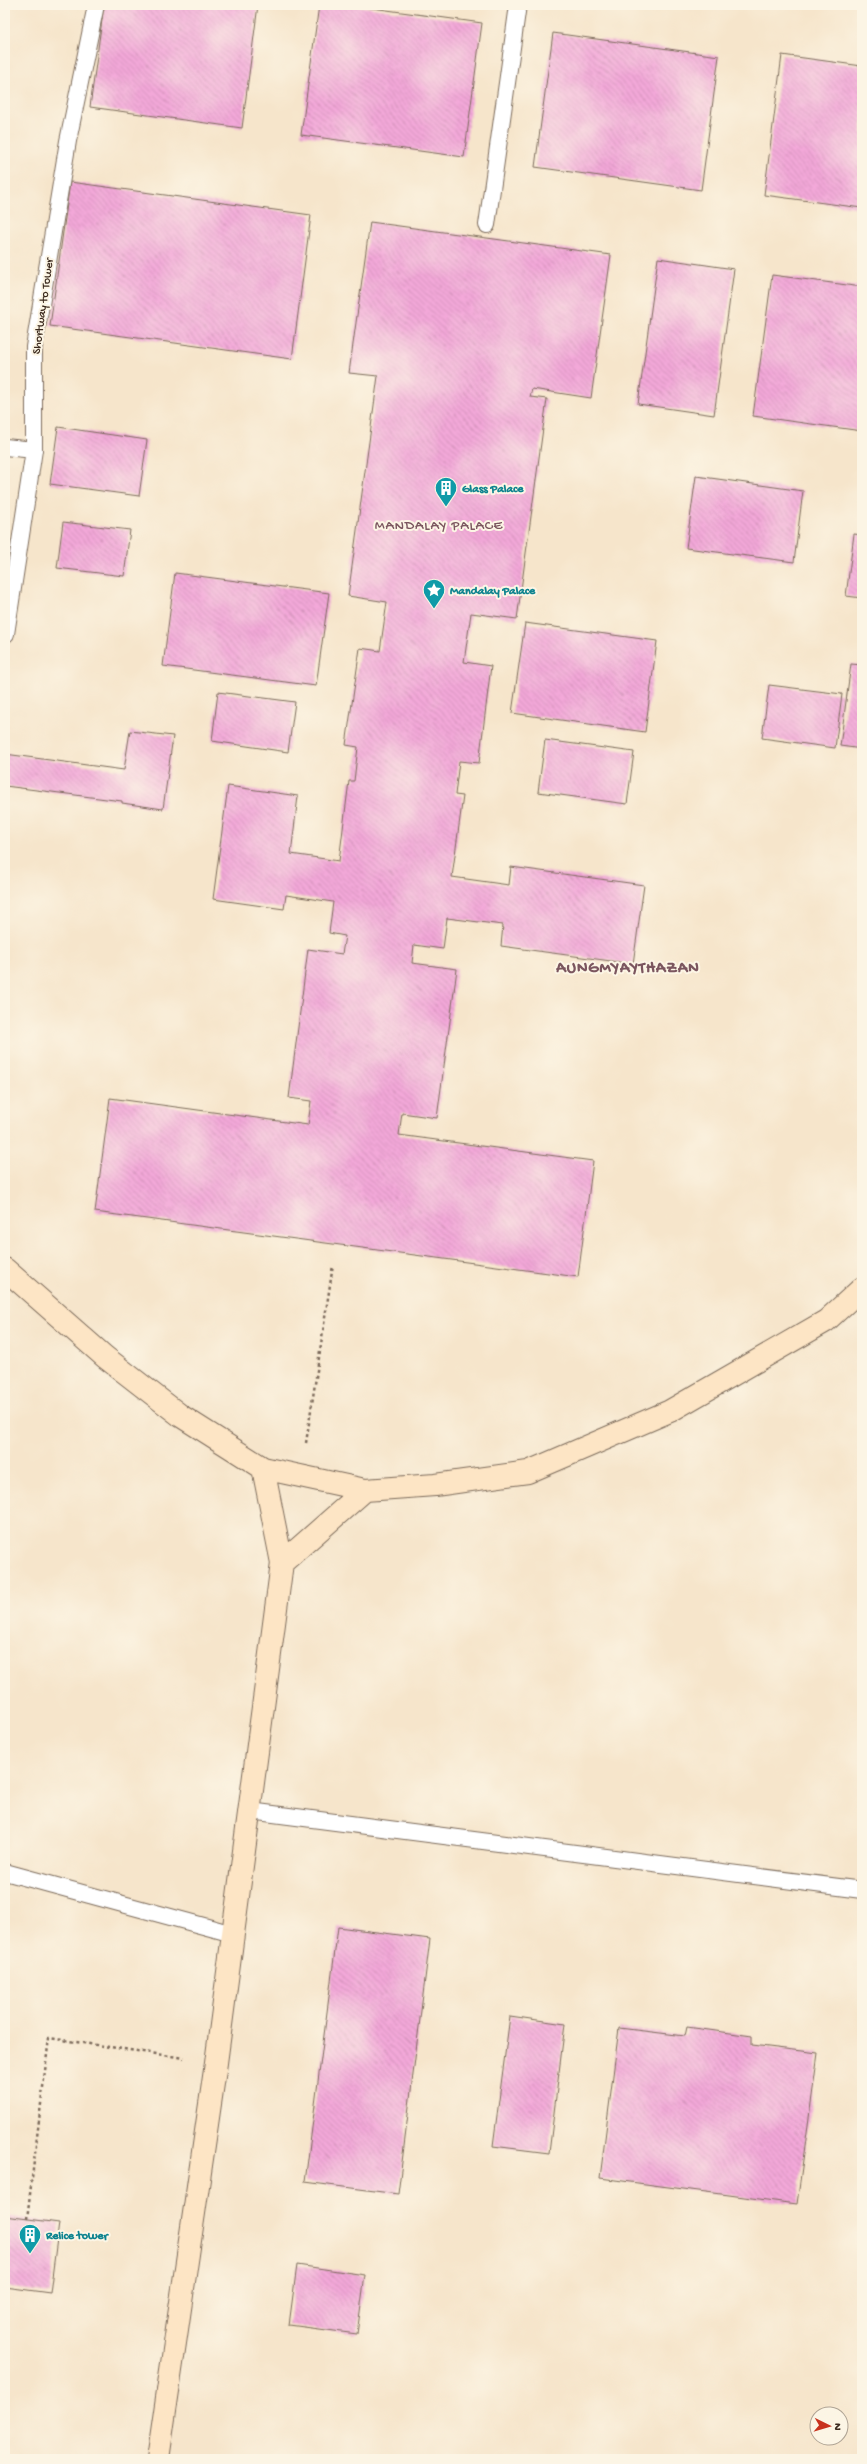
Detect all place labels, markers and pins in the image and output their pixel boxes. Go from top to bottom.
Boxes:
building icon: Glass Palace [433,475,459,508]
place label: Glass Palace [462,483,524,497]
place icon: Mandalay Palace [421,577,447,610]
place label: Mandalay Palace [450,585,536,599]
building icon: Relice tower [17,2222,43,2255]
place label: Relice tower [45,2230,109,2244]

